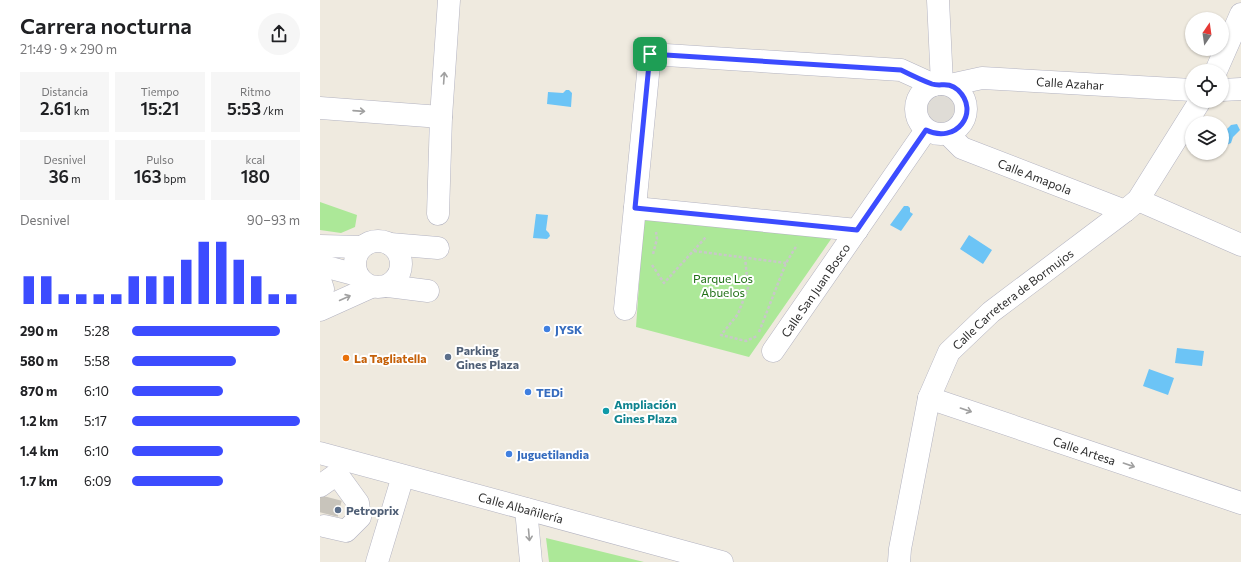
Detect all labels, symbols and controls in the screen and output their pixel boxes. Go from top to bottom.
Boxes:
text: Carrera nocturna [20,12,192,39]
north arrow [1185,12,1229,56]
map controls [1185,12,1229,160]
button: share [258,13,300,55]
pin [633,37,667,71]
text: 21:49 · 9 × 290 m [20,41,117,57]
icon: arrive [639,43,661,65]
button: locate [1185,64,1229,108]
one-way arrow [440,72,447,85]
street label: Calle Azahar [1036,74,1105,92]
text: Distancia [41,85,88,98]
text: Tiempo [141,85,179,98]
text: Ritmo [240,85,271,98]
text: 2.61 [40,98,72,119]
text: 15:21 [141,98,179,119]
text: 5:53 [227,98,261,119]
text: km [72,104,89,117]
text: /km [261,104,284,117]
one-way arrow [352,107,365,115]
button: layers [1185,116,1229,160]
text: Desnivel [44,153,86,166]
text: Pulso [146,153,174,166]
text: kcal [245,153,265,166]
street label: Calle Amapola [996,156,1074,197]
text: 36 [49,166,69,187]
text: 163 [134,166,162,187]
text: 180 [241,166,270,187]
text: m [69,172,81,185]
text: bpm [162,172,186,185]
text: Desnivel [20,212,70,228]
text: 90–93 m [247,212,300,228]
street label: Calle San Juan Bosco [778,241,852,340]
street label: Calle Carretera de Bormujos [949,246,1076,352]
park label: Parque Los Abuelos [693,271,753,299]
one-way arrow [339,294,351,301]
place label: JYSK [555,322,583,337]
text: 290 m [20,323,58,339]
text: 5:28 [84,323,110,339]
marker: JYSK [542,324,552,334]
place label: Parking Gines Plaza [456,343,519,371]
place label: La Tagliatella [354,351,427,365]
marker: Parking Gines Plaza [443,352,453,362]
text: 580 m [20,353,58,369]
text: 5:58 [84,353,110,369]
marker: La Tagliatella [341,353,351,363]
text: 870 m [20,383,57,399]
text: 6:10 [84,383,109,399]
place label: TEDi [536,385,563,399]
marker: TEDi [523,387,533,397]
place label: Ampliación Gines Plaza [614,397,677,425]
marker: Ampliación Gines Plaza [601,406,611,416]
one-way arrow [959,407,971,415]
text: 1.2 km [20,413,58,429]
text: 5:17 [84,413,107,429]
street label: Calle Artesa [1051,433,1118,467]
text: 1.4 km [20,443,59,459]
text: 6:10 [84,443,109,459]
place label: Juguetilandia [517,447,589,462]
marker: Juguetilandia [504,449,514,459]
one-way arrow [1122,462,1135,469]
text: 1.7 km [20,473,58,489]
text: 6:09 [84,473,111,489]
street label: Calle Albañilería [477,489,565,526]
place label: Petroprix [346,503,399,517]
marker: Petroprix [333,505,343,515]
one-way arrow [525,528,532,541]

